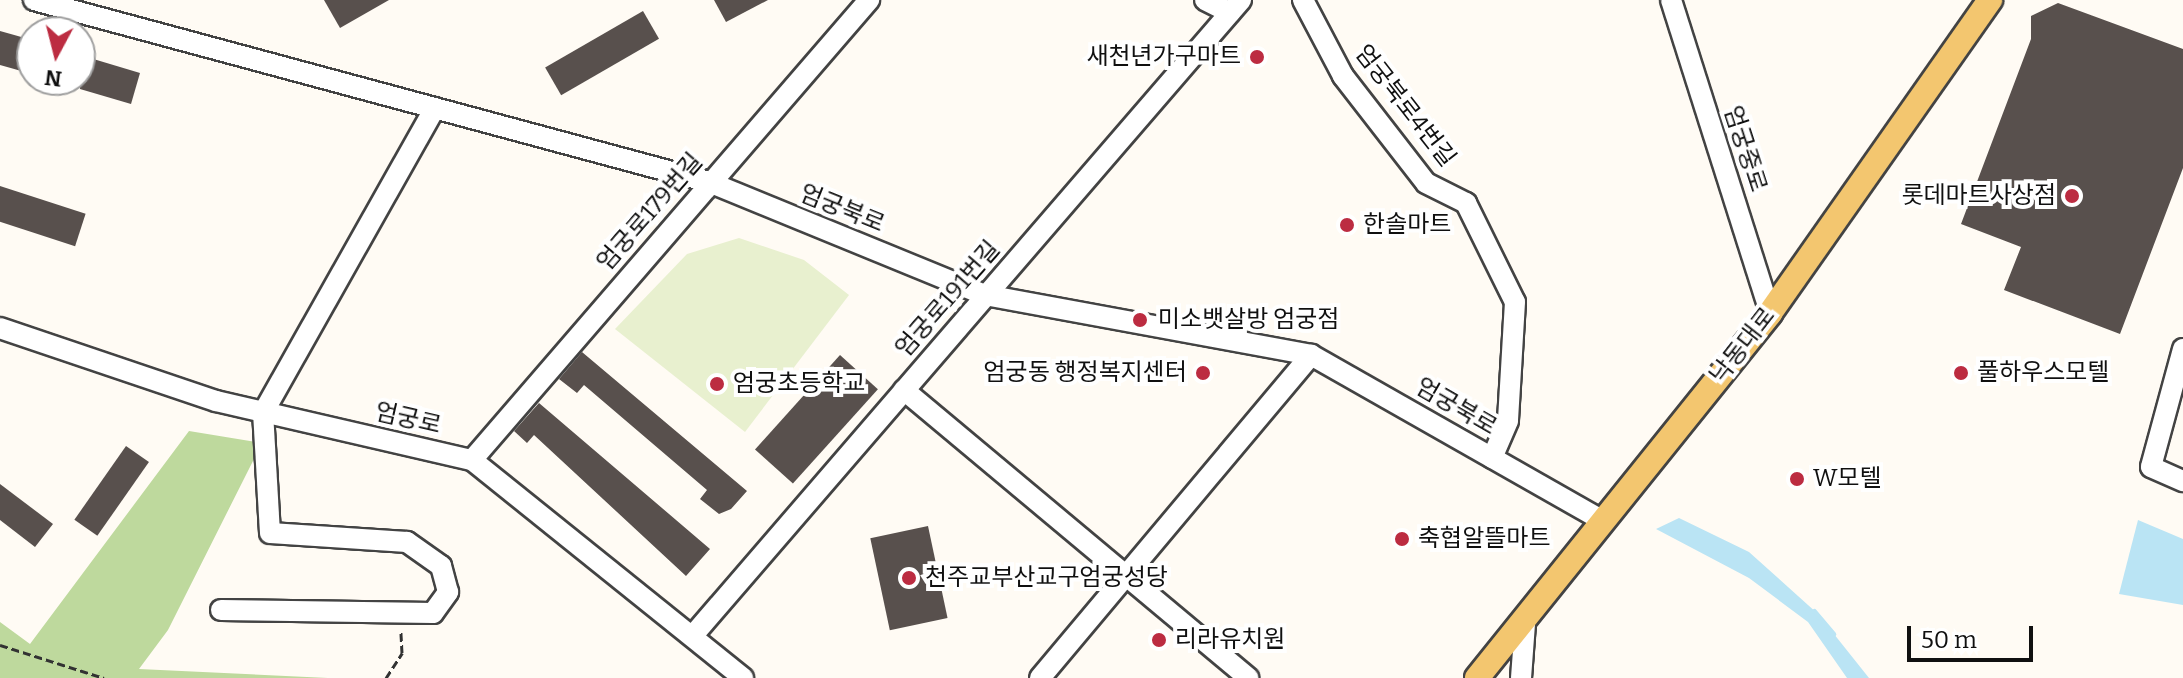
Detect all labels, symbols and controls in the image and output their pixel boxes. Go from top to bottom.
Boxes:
north arrow [16,16,96,96]
street label: 엄궁북로4번길 [1349,39,1461,173]
place label: 새천년가구마트 [1086,43,1241,71]
marker: 새천년가구마트 [1248,48,1266,66]
text: N [43,64,63,93]
street label: 엄궁중로 [1718,103,1772,195]
street label: 엄궁로179번길 [591,148,709,276]
street label: 엄궁북로 [796,179,888,239]
place label: 롯데마트사상점 [1901,182,2056,210]
marker: 롯데마트사상점 [2063,187,2081,205]
place label: 한솔마트 [1363,211,1451,239]
marker: 한솔마트 [1338,216,1356,234]
street label: 엄궁로191번길 [890,235,1006,363]
street label: 낙동대로 [1704,302,1782,390]
place label: 미소뱃살방 엄궁점 [1158,306,1339,334]
marker: 미소뱃살방 엄궁점 [1129,309,1151,331]
place label: 엄궁동 행정복지센터 [983,359,1187,387]
place label: 풀하우스모텔 [1977,359,2109,387]
marker: 엄궁동 행정복지센터 [1194,364,1212,382]
marker: 풀하우스모텔 [1952,364,1970,382]
place label: 엄궁초등학교 [733,370,865,398]
street label: 엄궁북로 [1411,372,1501,442]
marker: 엄궁초등학교 [708,375,726,393]
street label: 엄궁로 [372,398,444,440]
place label: W모텔 [1813,465,1882,493]
marker: W모텔 [1788,470,1806,488]
place label: 축협알뜰마트 [1418,525,1550,553]
marker: 축협알뜰마트 [1393,530,1411,548]
place label: 천주교부산교구엄궁성당 [925,564,1168,592]
marker: 천주교부산교구엄궁성당 [900,569,918,587]
scale bar [1911,610,2037,660]
place label: 리라유치원 [1175,626,1285,654]
text: 50 m [1921,626,1977,654]
marker: 리라유치원 [1150,631,1168,649]

